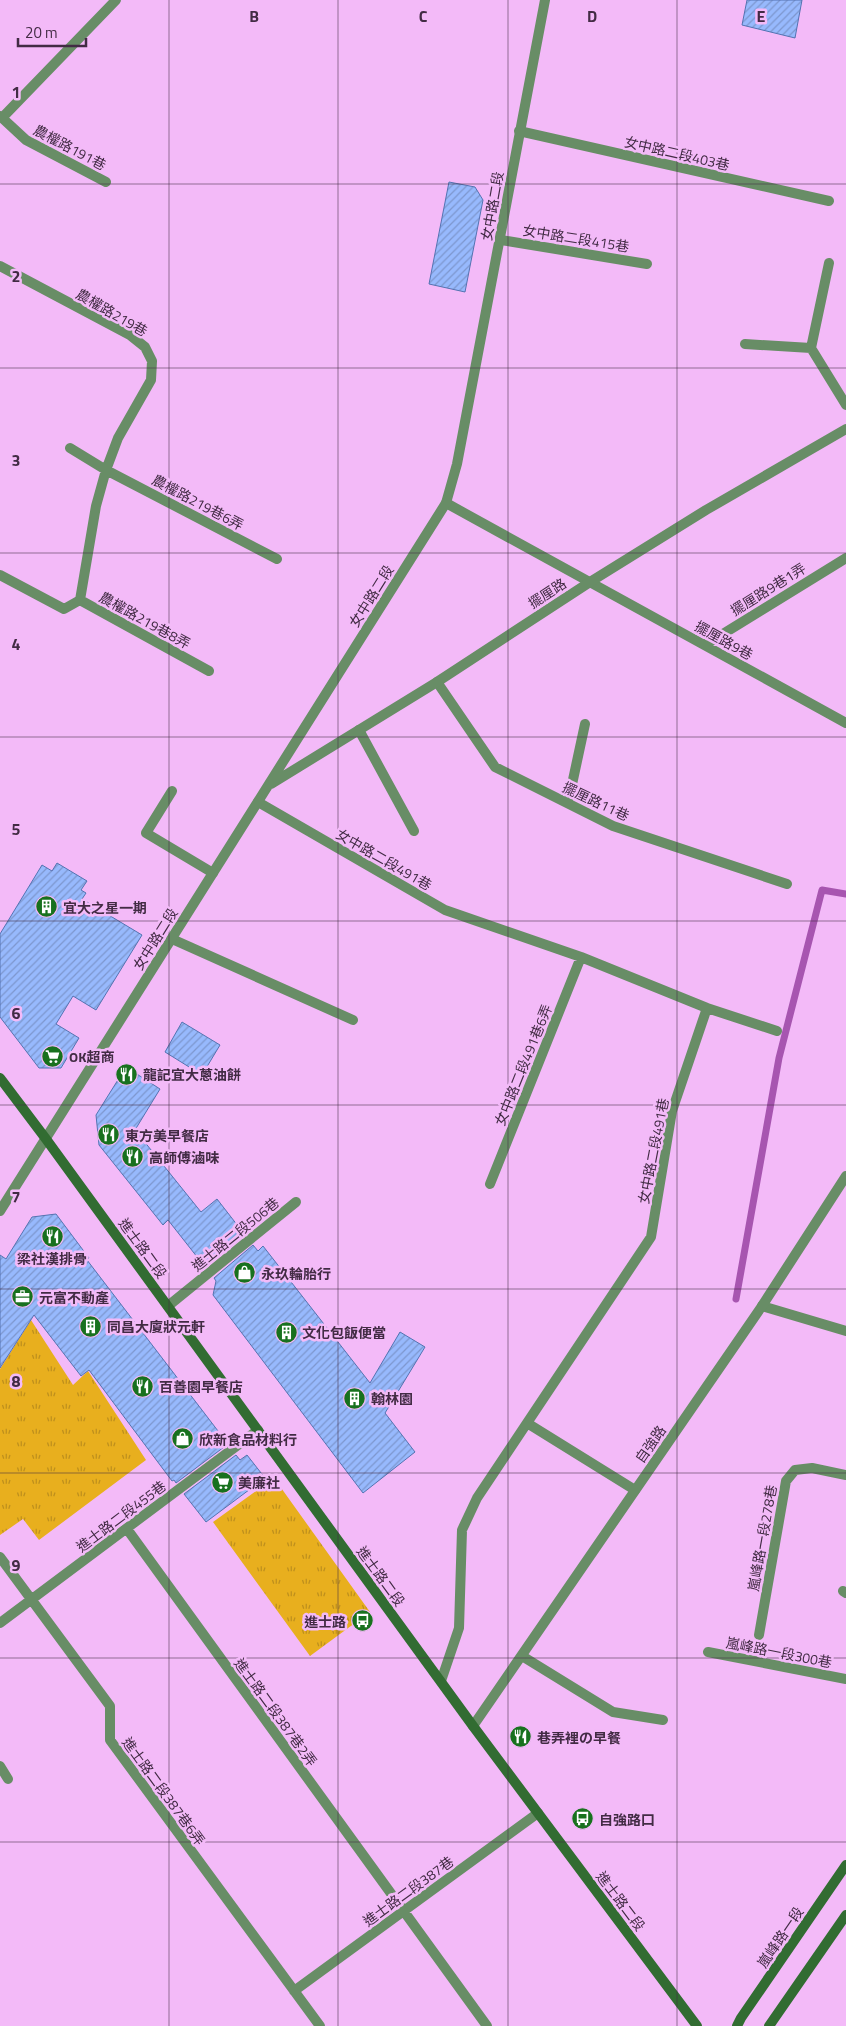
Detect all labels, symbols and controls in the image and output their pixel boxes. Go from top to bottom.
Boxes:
text: B [249,4,259,28]
text: C [419,4,428,28]
text: D [587,4,597,28]
text: E [757,4,766,28]
scale bar [18,15,85,47]
text: 20 m [25,21,58,44]
text: 1 [12,80,20,104]
street label: 農權路191巷 [30,119,110,175]
street label: 女中路二段403巷 [622,131,732,175]
street label: 女中路二段 [476,170,508,242]
street label: 女中路二段415巷 [521,219,631,257]
text: 2 [12,264,20,288]
street label: 農權路219巷 [72,283,152,341]
text: 3 [12,448,20,472]
street label: 農權路219巷6弄 [148,469,248,535]
street label: 擺厘路9巷1弄 [726,557,810,621]
street label: 女中路二段 [344,561,398,631]
street label: 擺厘路 [524,573,570,613]
street label: 農權路219巷8弄 [96,586,194,654]
street label: 擺厘路9巷 [691,615,757,665]
text: 4 [12,632,21,656]
street label: 擺厘路11巷 [559,776,633,826]
text: 5 [12,817,21,841]
street label: 女中路二段491巷 [332,823,436,895]
building icon: 宜大之星一期 [35,895,59,919]
place label: 宜大之星一期 [63,897,147,918]
street label: 女中路二段 [128,904,182,974]
text: 6 [12,1001,21,1025]
street label: 女中路二段491巷6弄 [489,1001,557,1129]
supermarket icon: OK超商 [41,1044,65,1068]
place label: OK超商 [69,1046,114,1067]
restaurant icon: 龍記宜大蔥油餅 [115,1062,139,1086]
place label: 龍記宜大蔥油餅 [143,1064,241,1085]
street label: 女中路二段491巷 [632,1096,674,1206]
restaurant icon: 東方美早餐店 [97,1123,121,1147]
place label: 東方美早餐店 [125,1125,209,1146]
restaurant icon: 高師傅滷味 [121,1145,145,1169]
place label: 高師傅滷味 [149,1147,220,1168]
text: 7 [12,1185,20,1209]
street label: 進士路二段506巷 [187,1192,283,1276]
street label: 進士路二段 [114,1214,172,1282]
restaurant icon: 梁社漢排骨 [40,1224,64,1248]
place label: 梁社漢排骨 [17,1248,87,1269]
shop icon: 永玖輪胎行 [233,1261,257,1285]
place label: 永玖輪胎行 [261,1263,331,1284]
office icon: 元富不動產 [11,1285,35,1309]
place label: 元富不動產 [39,1287,109,1308]
building icon: 同昌大廈狀元軒 [79,1314,103,1338]
place label: 同昌大廈狀元軒 [107,1316,205,1337]
building icon: 文化包飯便當 [274,1320,298,1344]
place label: 文化包飯便當 [302,1322,386,1343]
text: 8 [12,1369,21,1393]
restaurant icon: 百善園早餐店 [131,1374,155,1398]
place label: 百善園早餐店 [159,1376,243,1397]
building icon: 翰林園 [343,1386,367,1410]
place label: 翰林園 [371,1388,413,1409]
street label: 自強路 [629,1421,671,1467]
shop icon: 欣新食品材料行 [171,1427,195,1451]
place label: 欣新食品材料行 [199,1429,297,1450]
supermarket icon: 美廉社 [210,1470,234,1494]
place label: 美廉社 [238,1472,280,1493]
street label: 進士路二段455巷 [72,1475,170,1557]
street label: 嵐峰路一段278巷 [742,1483,782,1593]
street label: 進士路二段 [352,1542,410,1610]
text: 9 [12,1553,21,1577]
bus stop icon: 進士路 [350,1609,374,1633]
place label: 進士路 [304,1611,346,1632]
street label: 嵐峰路一段300巷 [724,1631,834,1673]
street label: 進士路二段387巷2弄 [229,1653,323,1771]
restaurant icon: 巷弄裡の早餐 [509,1725,533,1749]
place label: 巷弄裡の早餐 [537,1727,621,1748]
street label: 進士路二段387巷6弄 [117,1732,211,1850]
bus stop icon: 自強路口 [571,1807,595,1831]
place label: 自強路口 [599,1809,655,1830]
street label: 進士路二段387巷 [358,1851,458,1931]
street label: 進士路二段 [592,1867,650,1935]
street label: 嵐峰路一段 [752,1902,808,1972]

